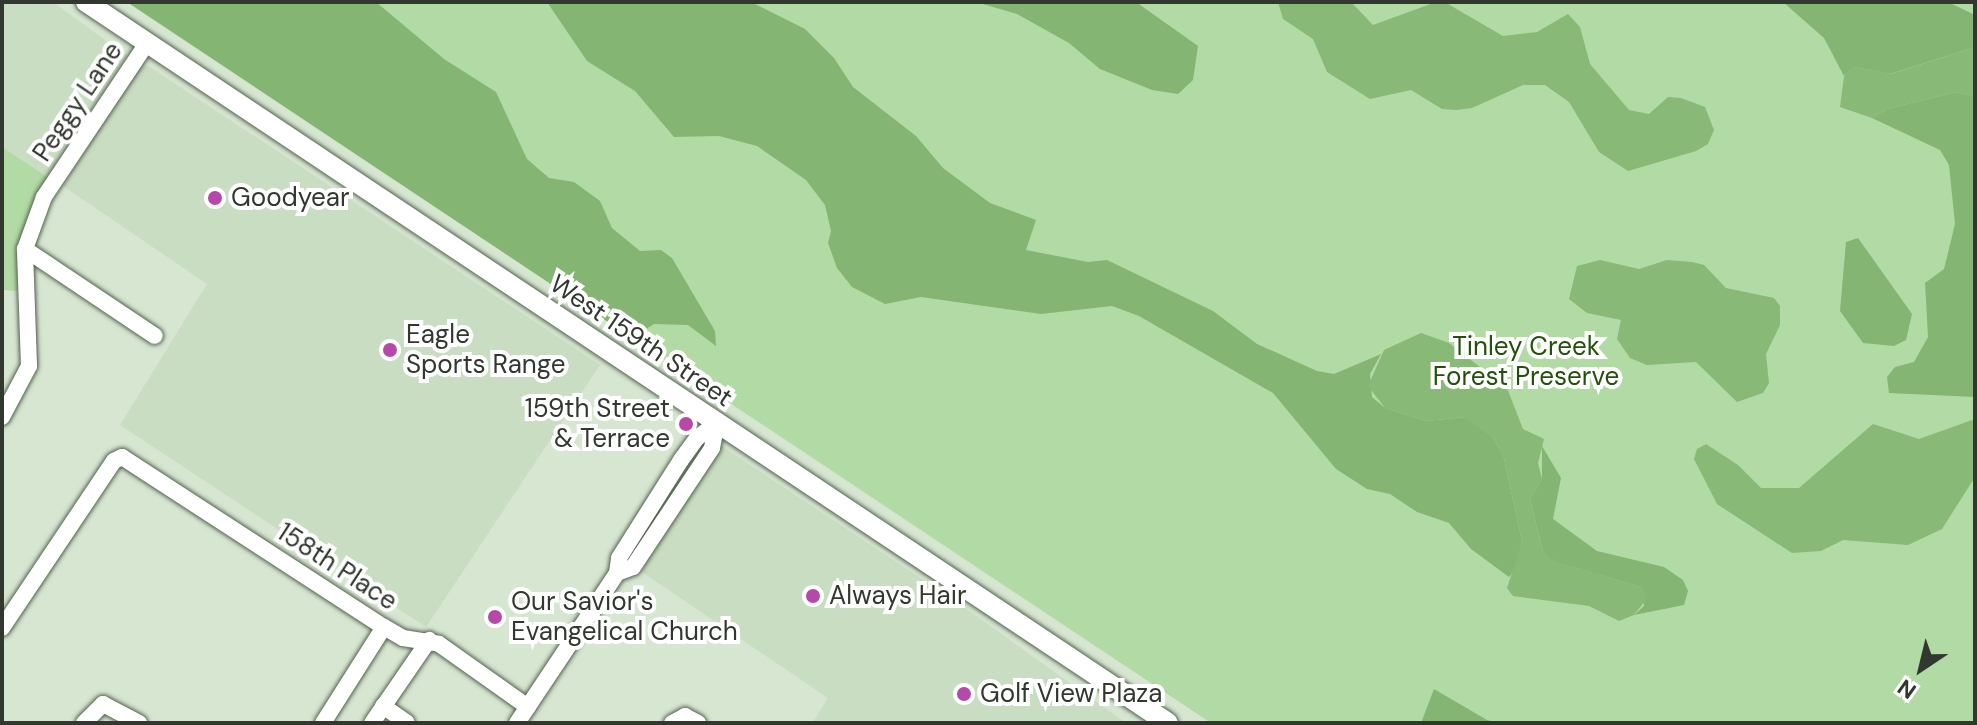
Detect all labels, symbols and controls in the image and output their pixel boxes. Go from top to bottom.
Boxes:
street label: Peggy Lane [27,37,129,167]
place label: Goodyear [231,182,350,214]
marker: Goodyear [206,189,224,207]
street label: West 159th Street [544,268,738,414]
place label: Eagle Sports Range [406,319,565,380]
park label: Tinley Creek Forest Preserve [1433,331,1619,392]
marker: Eagle Sports Range [381,341,399,359]
place label: 159th Street & Terrace [525,393,670,454]
marker: 159th Street & Terrace [677,415,695,433]
street label: 158th Place [271,517,403,617]
place label: Always Hair [829,580,967,612]
place label: Our Savior's Evangelical Church [511,586,738,648]
marker: Always Hair [804,587,822,605]
marker: Our Savior's Evangelical Church [486,608,504,626]
north arrow [1881,629,1961,709]
text: N [1892,673,1922,706]
place label: Golf View Plaza [980,678,1162,710]
marker: Golf View Plaza [955,685,973,703]

